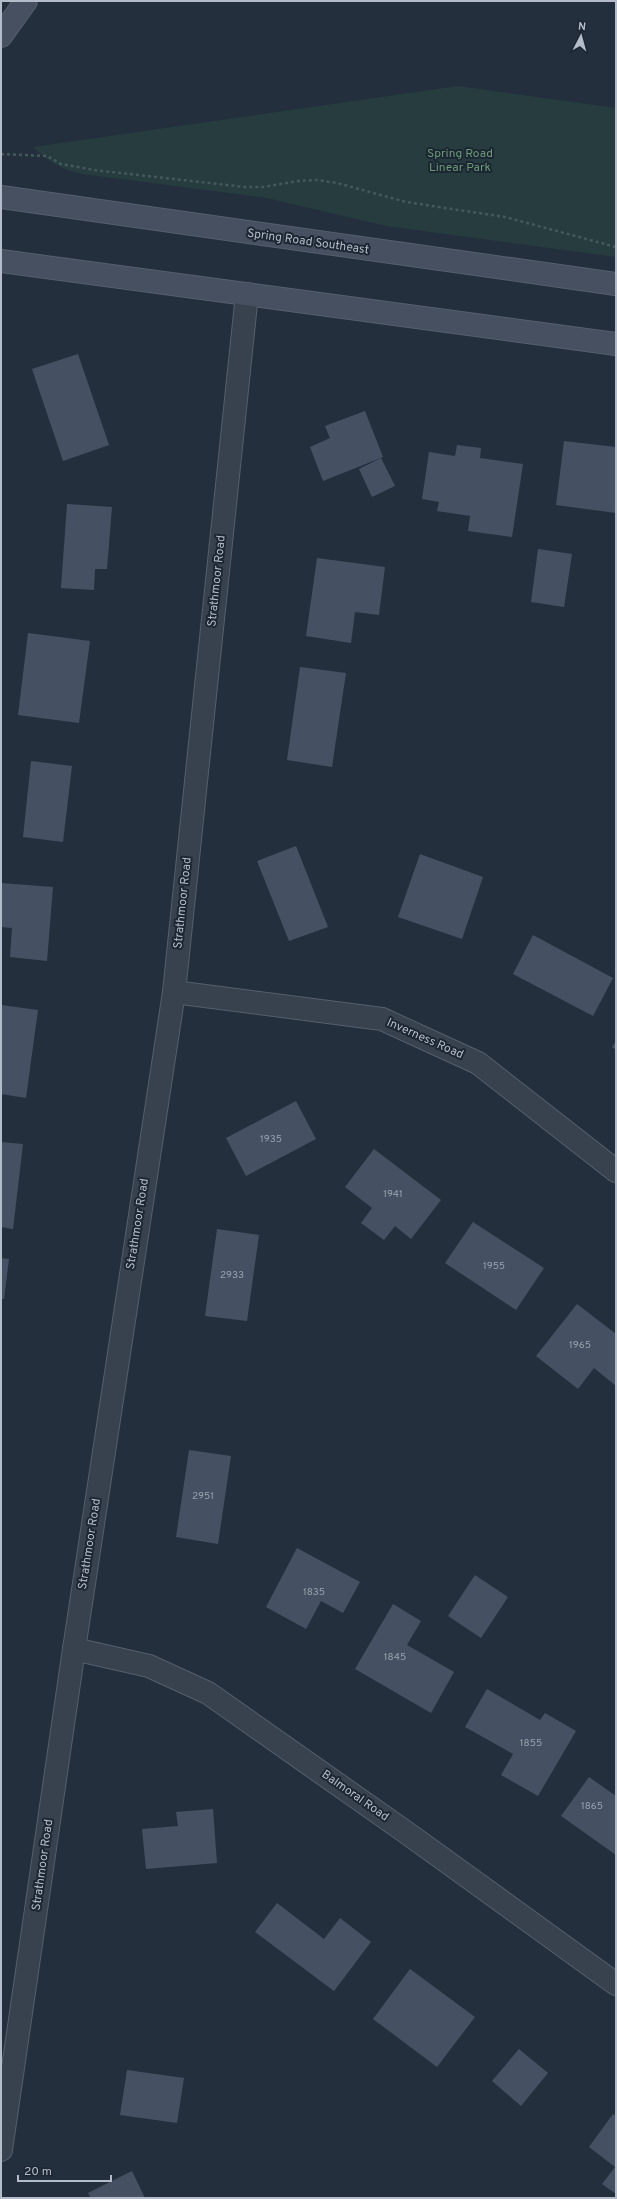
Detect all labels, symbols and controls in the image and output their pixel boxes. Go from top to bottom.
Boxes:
north arrow [561,16,601,56]
text: N [577,20,587,34]
park label: Spring Road Linear Park [427,146,493,176]
street label: Spring Road Southeast [246,226,370,258]
street label: Strathmoor Road [204,534,230,628]
street label: Strathmoor Road [170,856,196,950]
street label: Inverness Road [384,1015,466,1063]
house number: 1935 [260,1133,282,1146]
street label: Strathmoor Road [123,1177,153,1271]
house number: 1941 [383,1188,403,1201]
house number: 1955 [483,1260,505,1273]
house number: 2933 [220,1269,244,1282]
house number: 1965 [569,1339,591,1352]
house number: 2951 [192,1490,214,1503]
street label: Strathmoor Road [75,1497,105,1591]
house number: 1835 [303,1586,325,1599]
house number: 1845 [384,1651,406,1664]
house number: 1855 [520,1737,542,1750]
street label: Balmoral Road [318,1767,392,1825]
house number: 1865 [581,1800,603,1813]
street label: Strathmoor Road [29,1818,57,1912]
scale bar [18,2157,111,2183]
text: 20 m [24,2164,52,2180]

